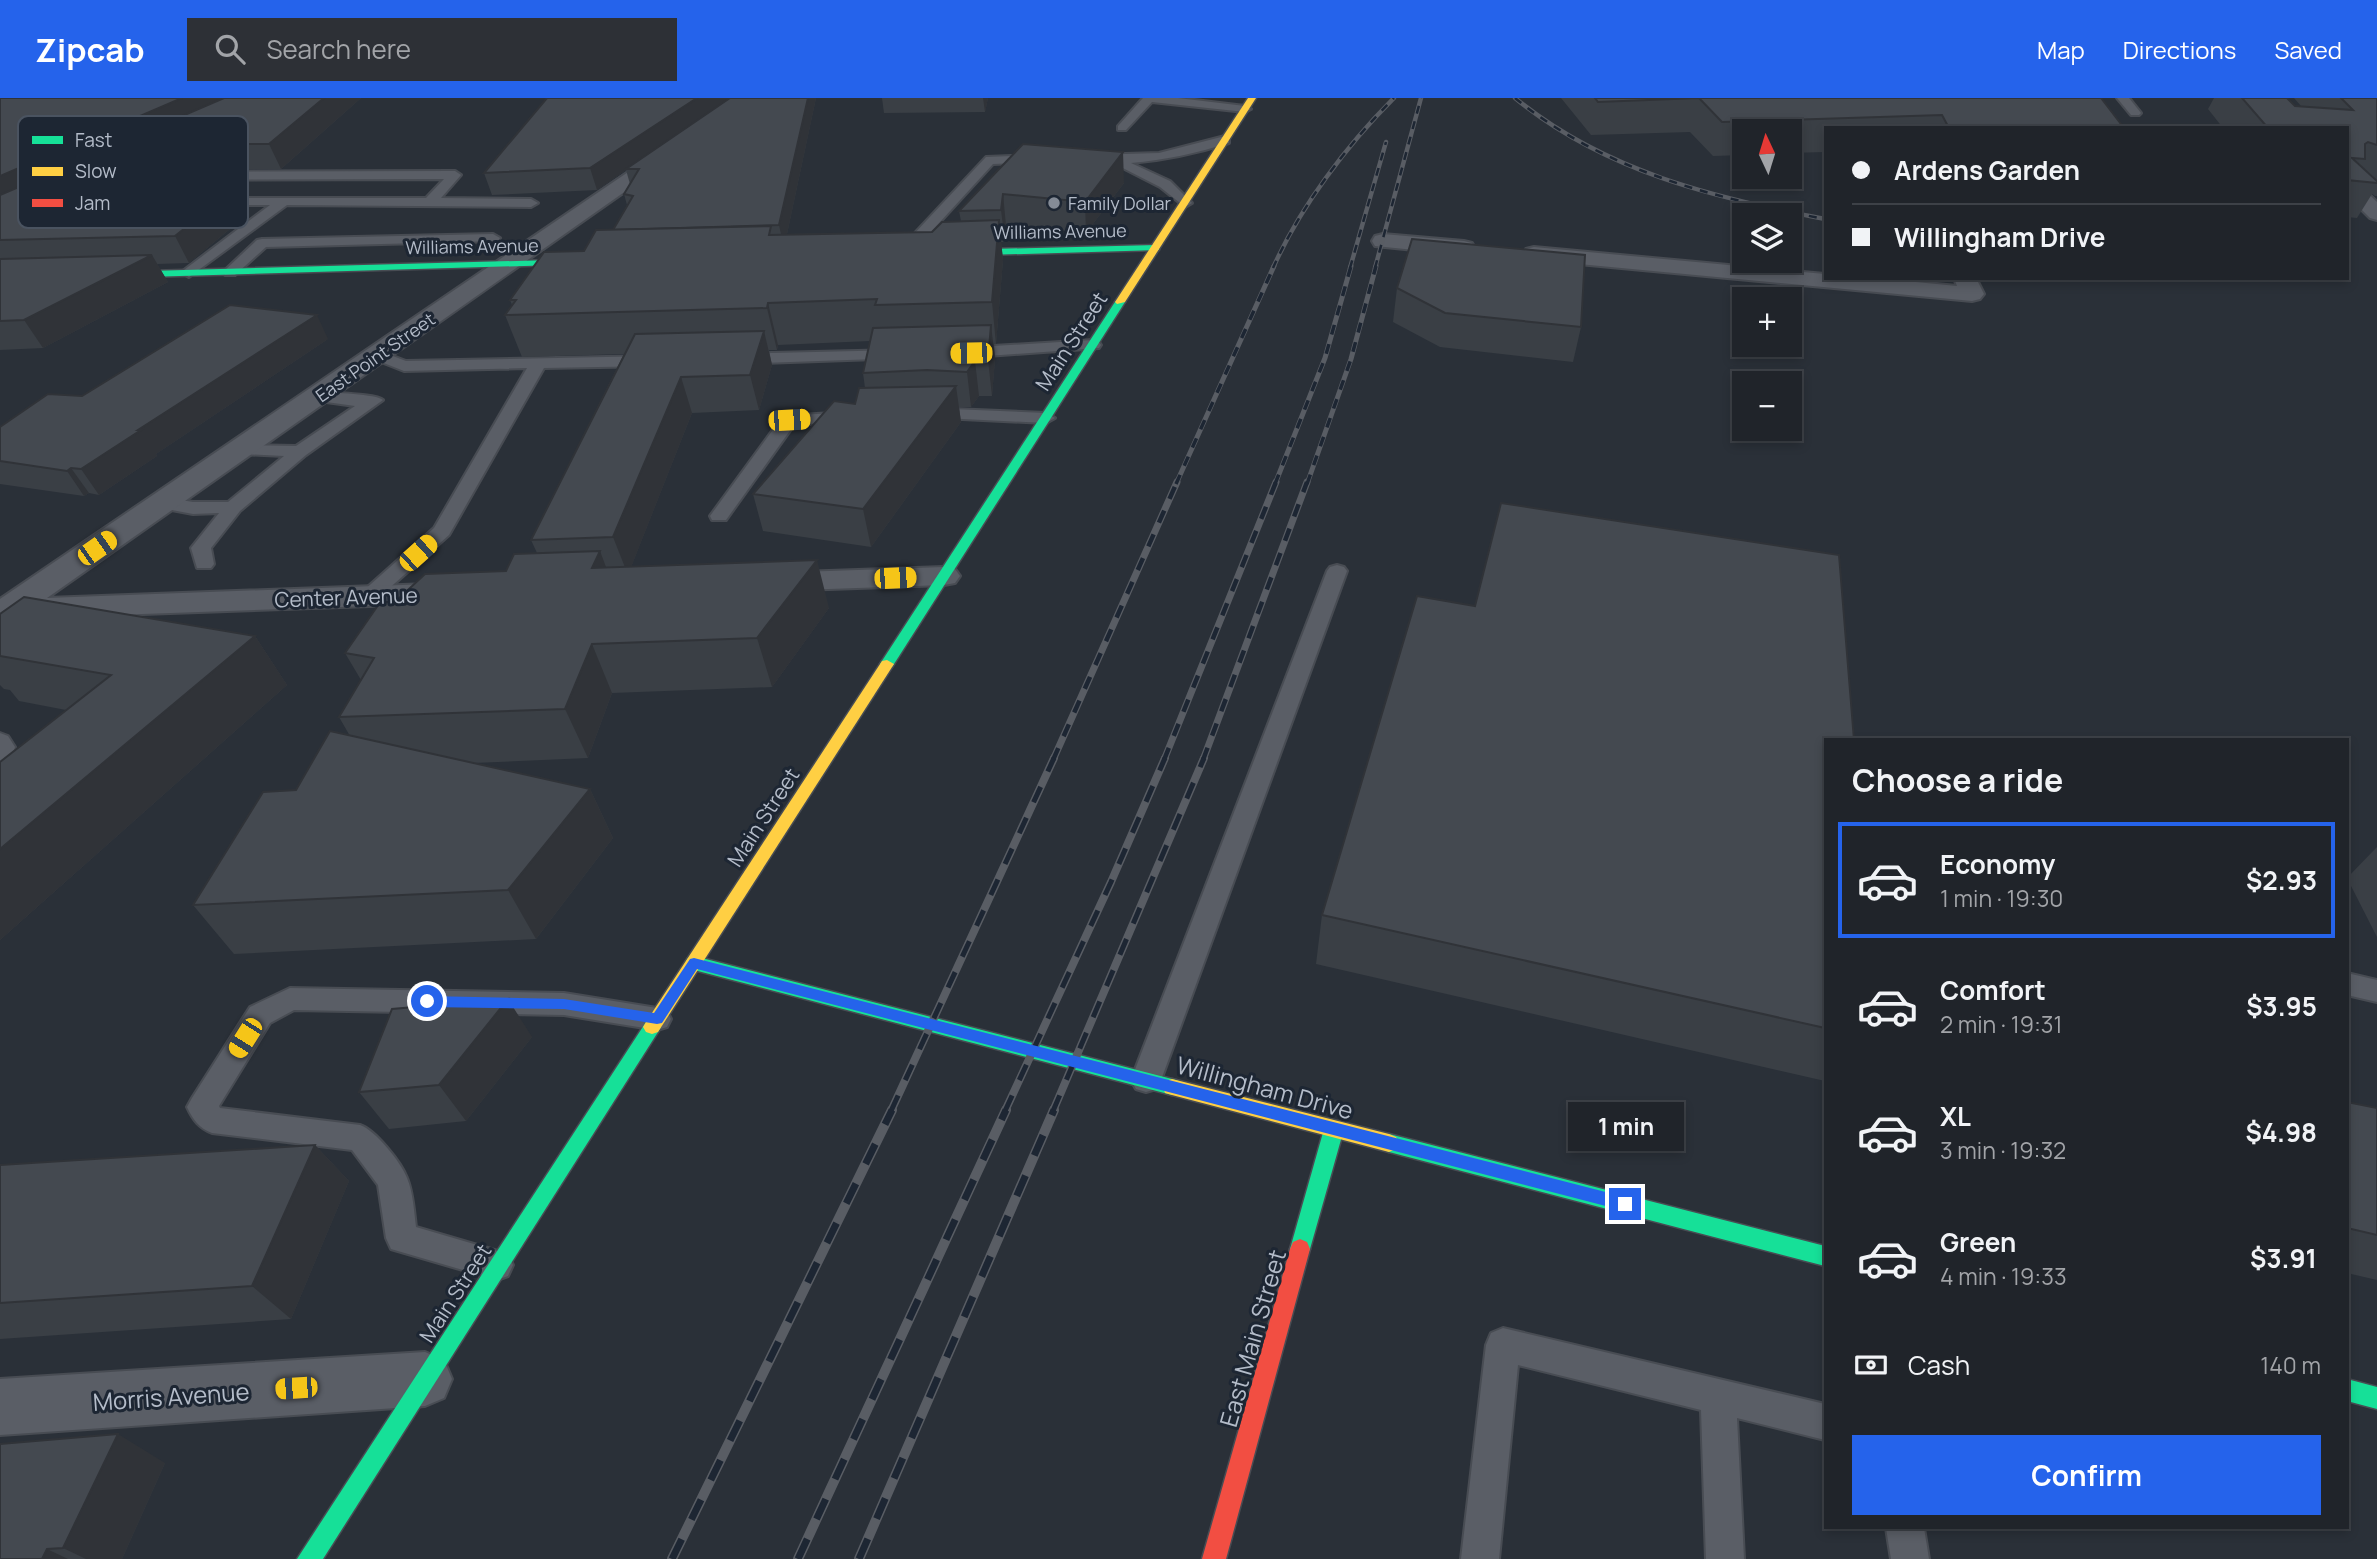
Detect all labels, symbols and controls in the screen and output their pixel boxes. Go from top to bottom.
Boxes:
search box [187,18,677,81]
text: Zipcab [35,27,145,72]
icon: search [211,30,249,68]
text: Search here [267,31,411,67]
text: Map [2037,33,2085,66]
text: Directions [2123,33,2236,66]
text: Saved [2274,33,2342,66]
legend [18,116,248,228]
north arrow [1732,119,1802,189]
map controls [1732,119,1802,441]
text: Fast [75,127,112,153]
text: Ardens Garden [1894,152,2080,188]
text: Slow [75,158,117,184]
text: Jam [75,190,110,216]
place label: Family Dollar [1068,191,1172,215]
marker: Family Dollar [1046,195,1062,211]
button: layers [1732,203,1802,273]
street label: Williams Avenue [993,218,1127,244]
text: Willingham Drive [1894,219,2106,255]
street label: Williams Avenue [405,233,539,259]
street label: Main Street [1029,286,1113,396]
button: + [1732,287,1802,357]
street label: East Point Street [311,307,439,407]
car [950,342,993,364]
button: − [1732,371,1802,441]
car [768,408,811,432]
car [74,527,121,569]
car [396,531,441,575]
car [874,567,917,589]
street label: Center Avenue [274,581,418,613]
text: Choose a ride [1852,758,2063,802]
street label: Main Street [721,762,805,872]
text: Economy [1940,846,2055,882]
icon: car [1856,849,1919,912]
text: $2.93 [2246,862,2317,898]
text: 1 min · 19:30 [1940,882,2063,914]
text: Comfort [1940,972,2046,1008]
icon: car [1856,975,1919,1038]
route start [411,985,443,1017]
text: $3.95 [2246,988,2317,1024]
text: 2 min · 19:31 [1940,1008,2062,1040]
car [225,1015,266,1061]
street label: Willingham Drive [1173,1048,1357,1126]
text: XL [1940,1098,1971,1134]
icon: car [1856,1101,1919,1164]
callout: 1 min [1567,1102,1683,1152]
text: 1 min [1598,1110,1654,1142]
text: $4.98 [2245,1114,2317,1150]
text: 3 min · 19:32 [1940,1134,2066,1166]
route end [1609,1188,1641,1220]
text: Green [1940,1224,2016,1260]
icon: car [1856,1227,1919,1290]
street label: Main Street [413,1238,497,1348]
text: $3.91 [2250,1240,2317,1276]
street label: East Main Street [1211,1246,1293,1430]
text: 4 min · 19:33 [1940,1260,2067,1292]
icon: cash [1852,1346,1890,1384]
text: Cash [1908,1347,1970,1383]
text: 140 m [2260,1349,2321,1381]
street label: Morris Avenue [92,1374,250,1418]
car [275,1376,318,1400]
button: Confirm [1852,1435,2321,1515]

